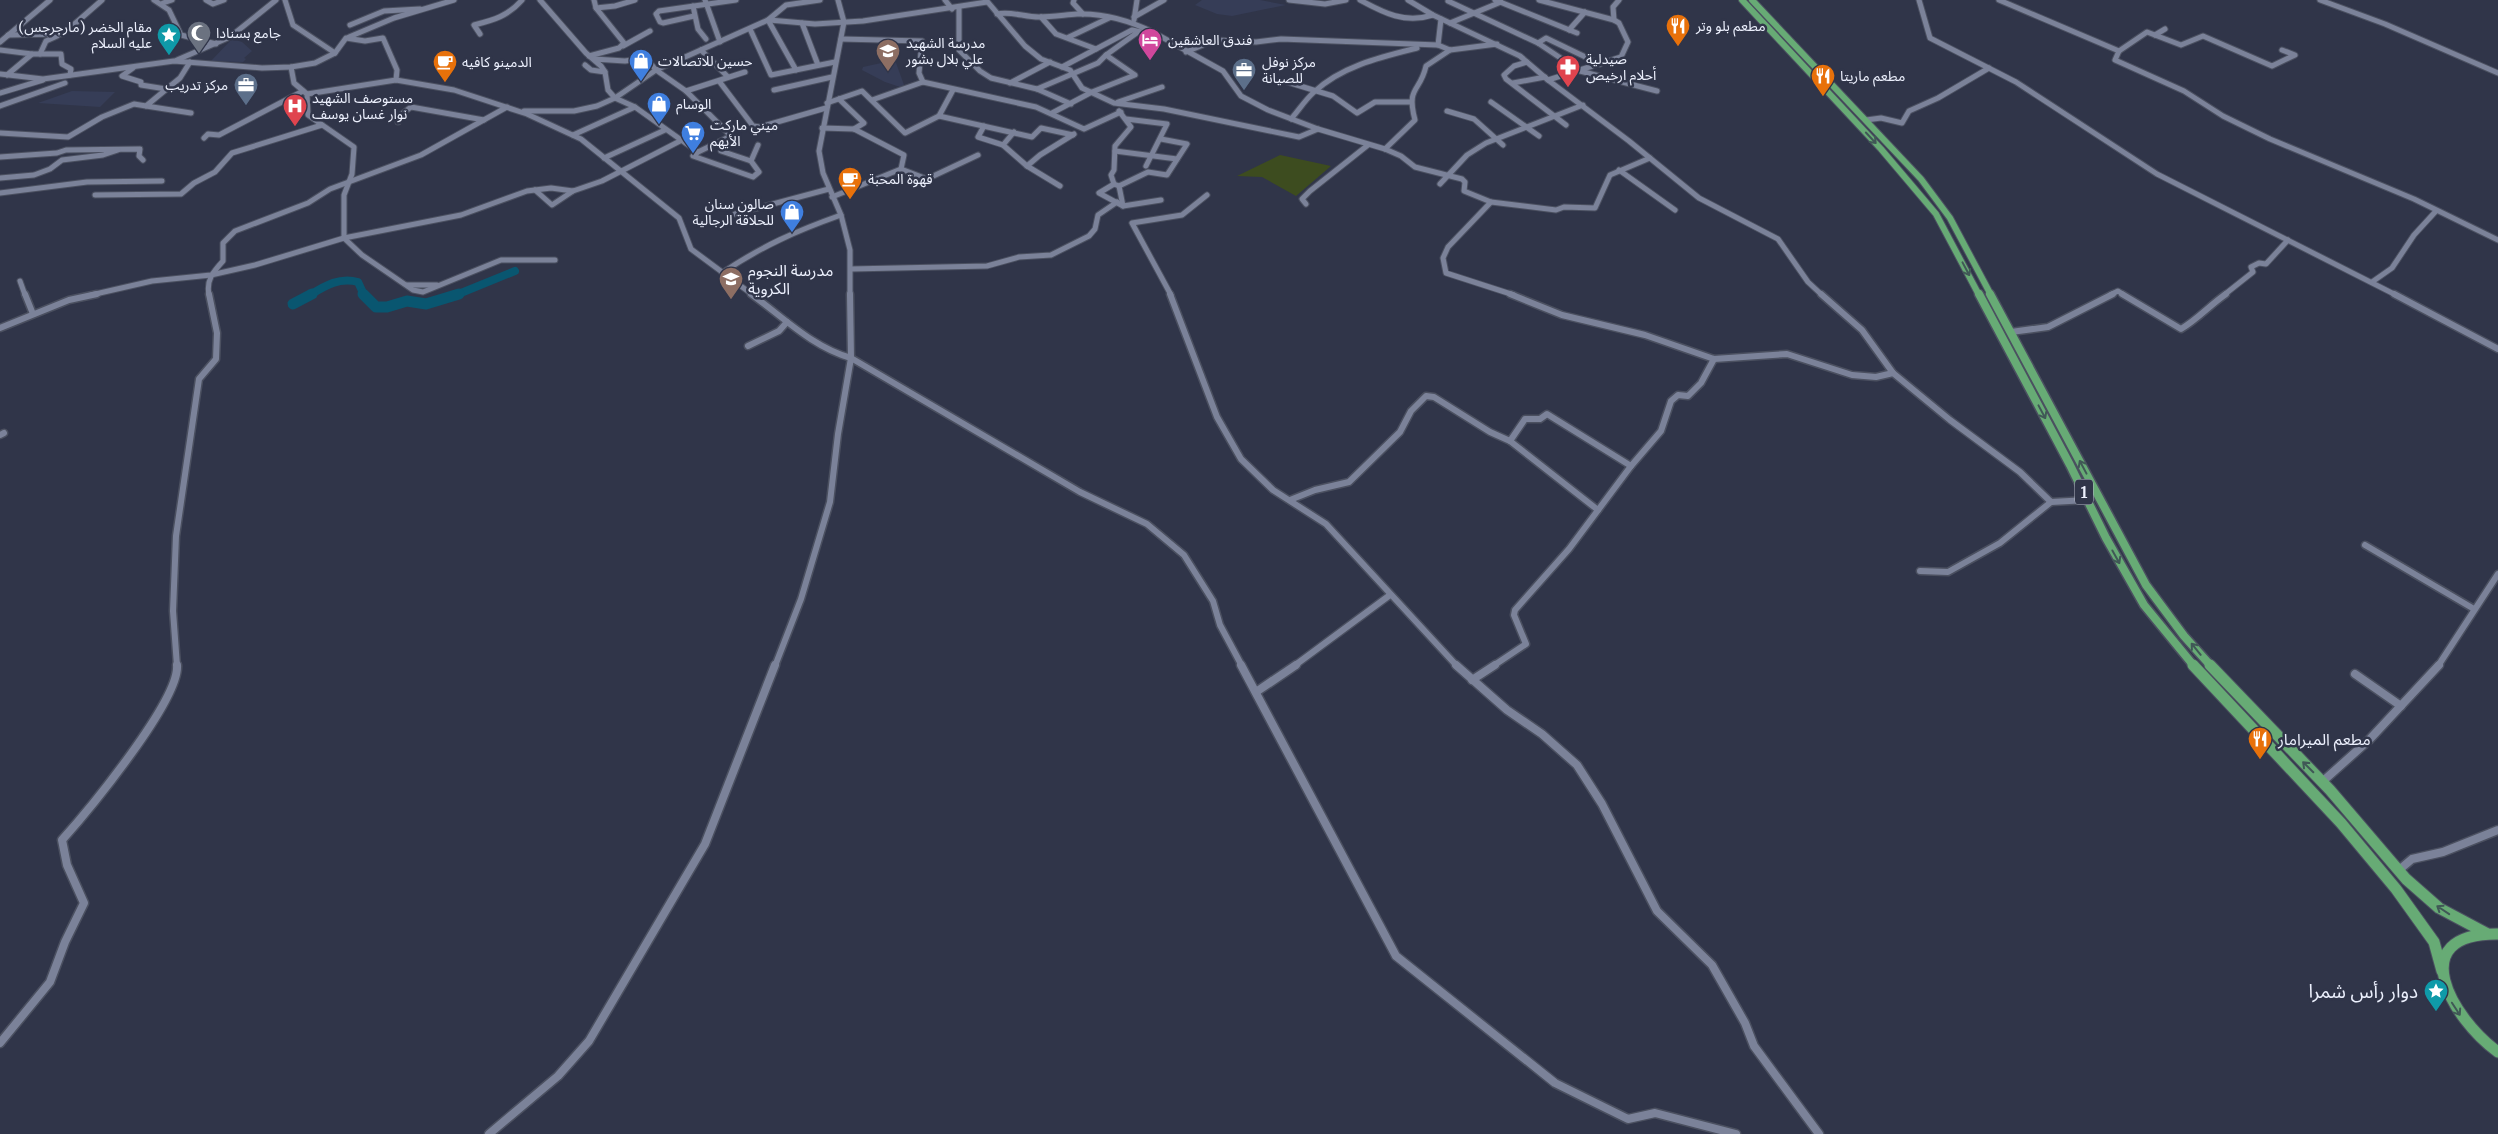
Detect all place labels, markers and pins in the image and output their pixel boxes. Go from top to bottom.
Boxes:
restaurant icon: مطعم بلو وتر [1665,13,1691,47]
place label: مطعم بلو وتر [1695,17,1766,37]
place label: مقام الخضر (مارجرجس) عليه السلام [18,18,152,54]
mosque icon: جامع بسنادا [186,20,212,54]
place icon: مقام الخضر (مارجرجس) عليه السلام [156,22,182,56]
place label: جامع بسنادا [216,24,281,44]
hotel icon: فندق العاشقين [1137,27,1163,61]
place label: فندق العاشقين [1168,31,1252,49]
place label: مدرسة الشهيد علي بلال بشور [905,34,985,70]
school or university icon: مدرسة الشهيد علي بلال بشور [875,38,901,72]
shop icon: حسين للاتصالات [628,48,654,82]
cafe icon: الدمينو كافيه [432,49,458,83]
place label: صيدلية أحلام ارخيص [1586,50,1657,86]
place label: حسين للاتصالات [658,52,753,70]
place label: الدمينو كافيه [462,53,532,71]
place label: مركز نوفل للصيانة [1262,53,1316,87]
pharmacy icon: صيدلية أحلام ارخيص [1555,54,1581,88]
office icon: مركز نوفل للصيانة [1231,57,1257,91]
restaurant icon: مطعم ماريتا [1810,63,1836,97]
place label: مطعم ماريتا [1840,67,1905,87]
office icon: مركز تدريب [233,72,259,106]
place label: مركز تدريب [165,76,228,94]
place label: مستوصف الشهيد نوار غسان يوسف [312,89,413,123]
shop icon: الوسام [646,91,672,125]
hospital icon: مستوصف الشهيد نوار غسان يوسف [282,93,308,127]
place label: الوسام [676,95,711,115]
place label: ميني ماركت الأيهم [710,116,778,152]
supermarket icon: ميني ماركت الأيهم [680,120,706,154]
cafe icon: قهوة المحبة [837,166,863,200]
place label: قهوة المحبة [868,170,933,188]
place label: صالون سنان للحلاقة الرجالية [693,195,774,229]
shop icon: صالون سنان للحلاقة الرجالية [779,199,805,233]
place label: مدرسة النجوم الكروية [748,260,833,298]
school or university icon: مدرسة النجوم الكروية [718,266,744,300]
restaurant icon: مطعم الميرامار [2247,726,2273,760]
place label: مطعم الميرامار [2277,729,2371,752]
place icon: دوار رأس شمرا [2423,978,2449,1012]
place label: دوار رأس شمرا [2309,979,2418,1003]

